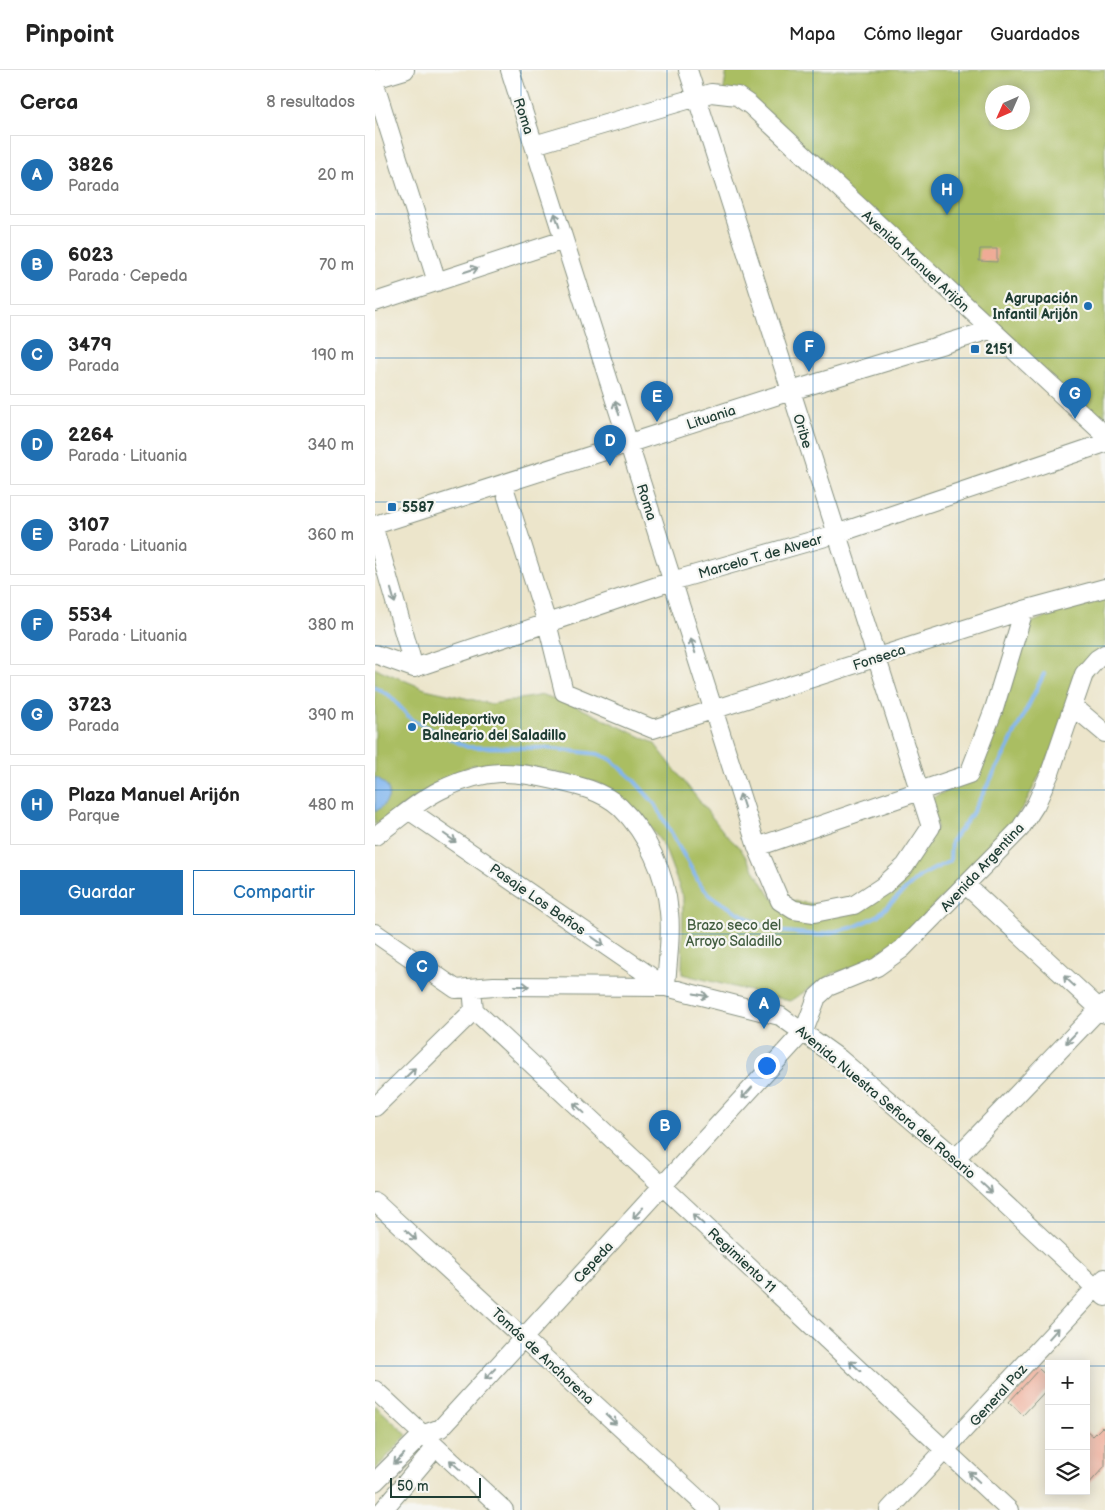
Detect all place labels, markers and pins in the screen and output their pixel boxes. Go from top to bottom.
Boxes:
pin: H [931,174,963,215]
place label: Agrupación Infantil Arijón [993,290,1078,323]
marker: Agrupación Infantil Arijón [1082,300,1094,312]
pin: F [793,331,825,372]
place label: 2151 [985,341,1013,358]
marker: 2151 [969,343,981,355]
pin: G [1059,378,1091,419]
pin: E [641,381,673,422]
pin: D [594,425,626,466]
place label: 5587 [402,499,435,516]
marker: 5587 [386,501,398,513]
place label: Polideportivo Balneario del Saladillo [422,711,566,744]
marker: Polideportivo Balneario del Saladillo [406,721,418,733]
pin: C [406,951,438,992]
pin: A [748,988,780,1029]
pin: B [649,1110,681,1151]

